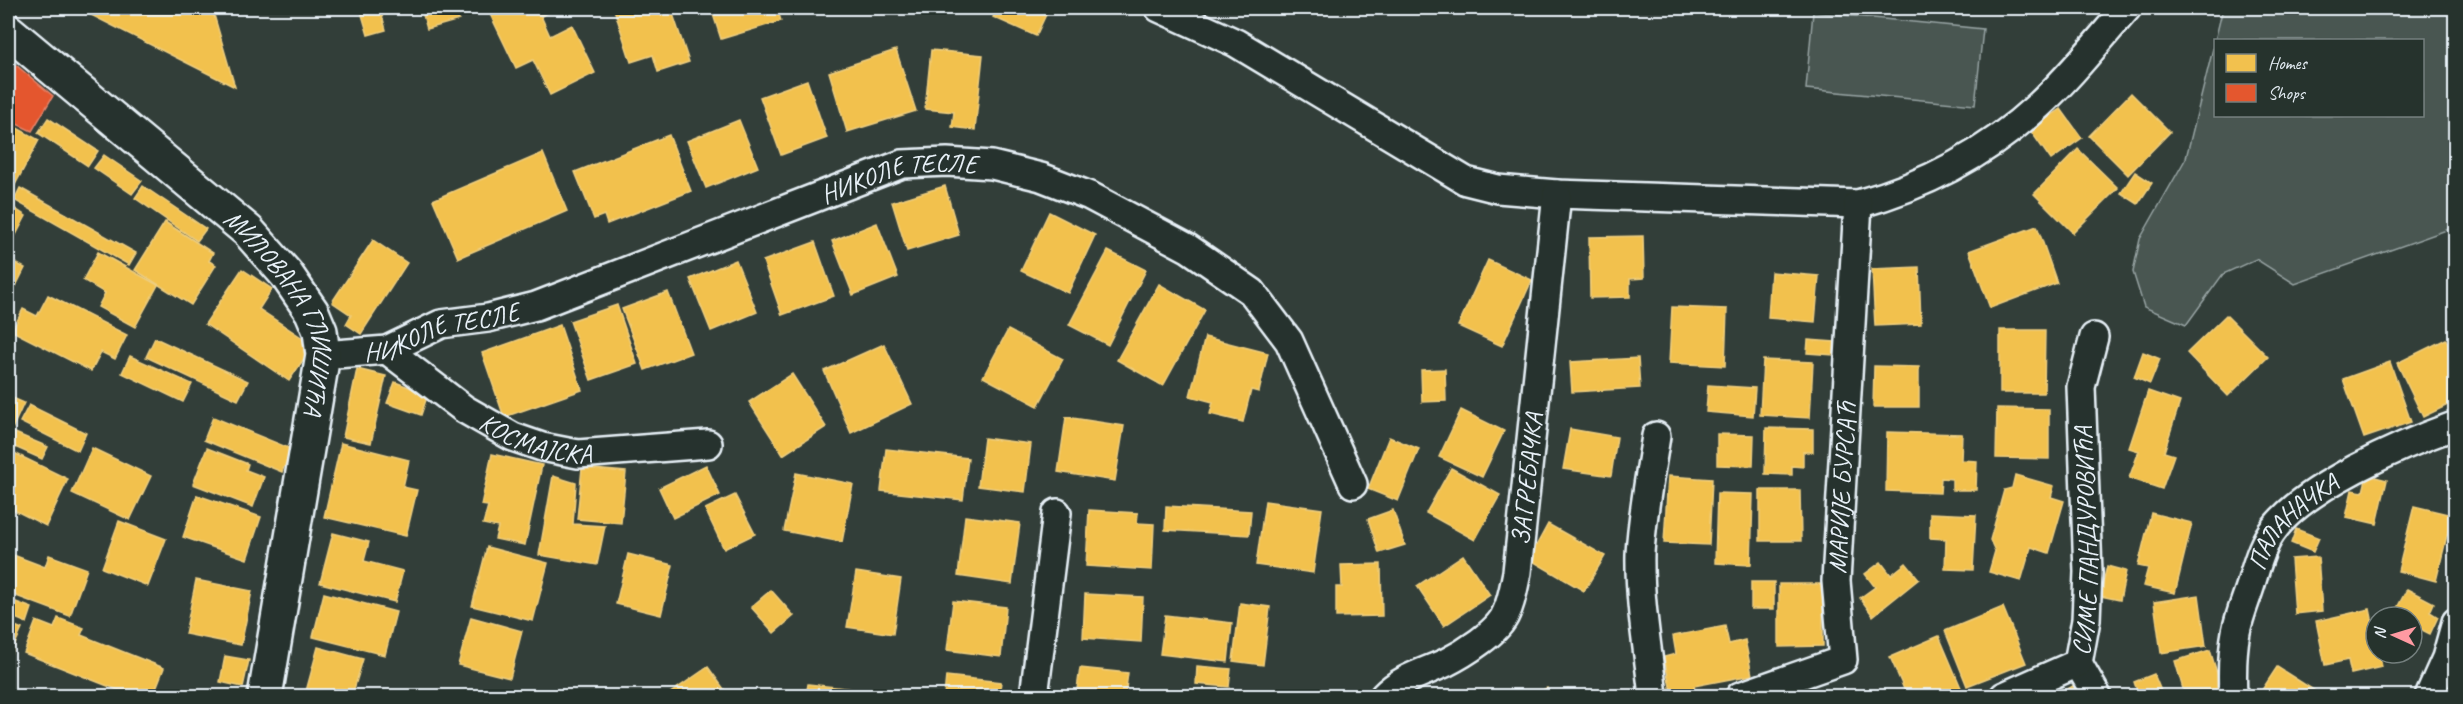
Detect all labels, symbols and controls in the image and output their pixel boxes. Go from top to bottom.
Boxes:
legend [2214,39,2424,117]
text: Homes [2268,52,2308,74]
text: Shops [2268,82,2307,104]
street label: НИКОЛЕ ТЕСЛЕ [816,146,982,211]
street label: МИЛОВАНА ГЛИШИЋА [217,202,340,420]
street label: НИКОЛЕ ТЕСЛЕ [363,294,526,369]
street label: МАРИЈЕ БУРСАЋ [1820,399,1864,574]
street label: КОСМАЈСКА [474,405,595,472]
street label: ЗАГРЕБАЧКА [1504,409,1551,547]
street label: СИМЕ ПАНДУРОВИЋА [2064,424,2105,658]
street label: ПАЛАНАЧКА [2240,465,2346,574]
north arrow [2364,605,2424,665]
text: N [2370,625,2391,640]

